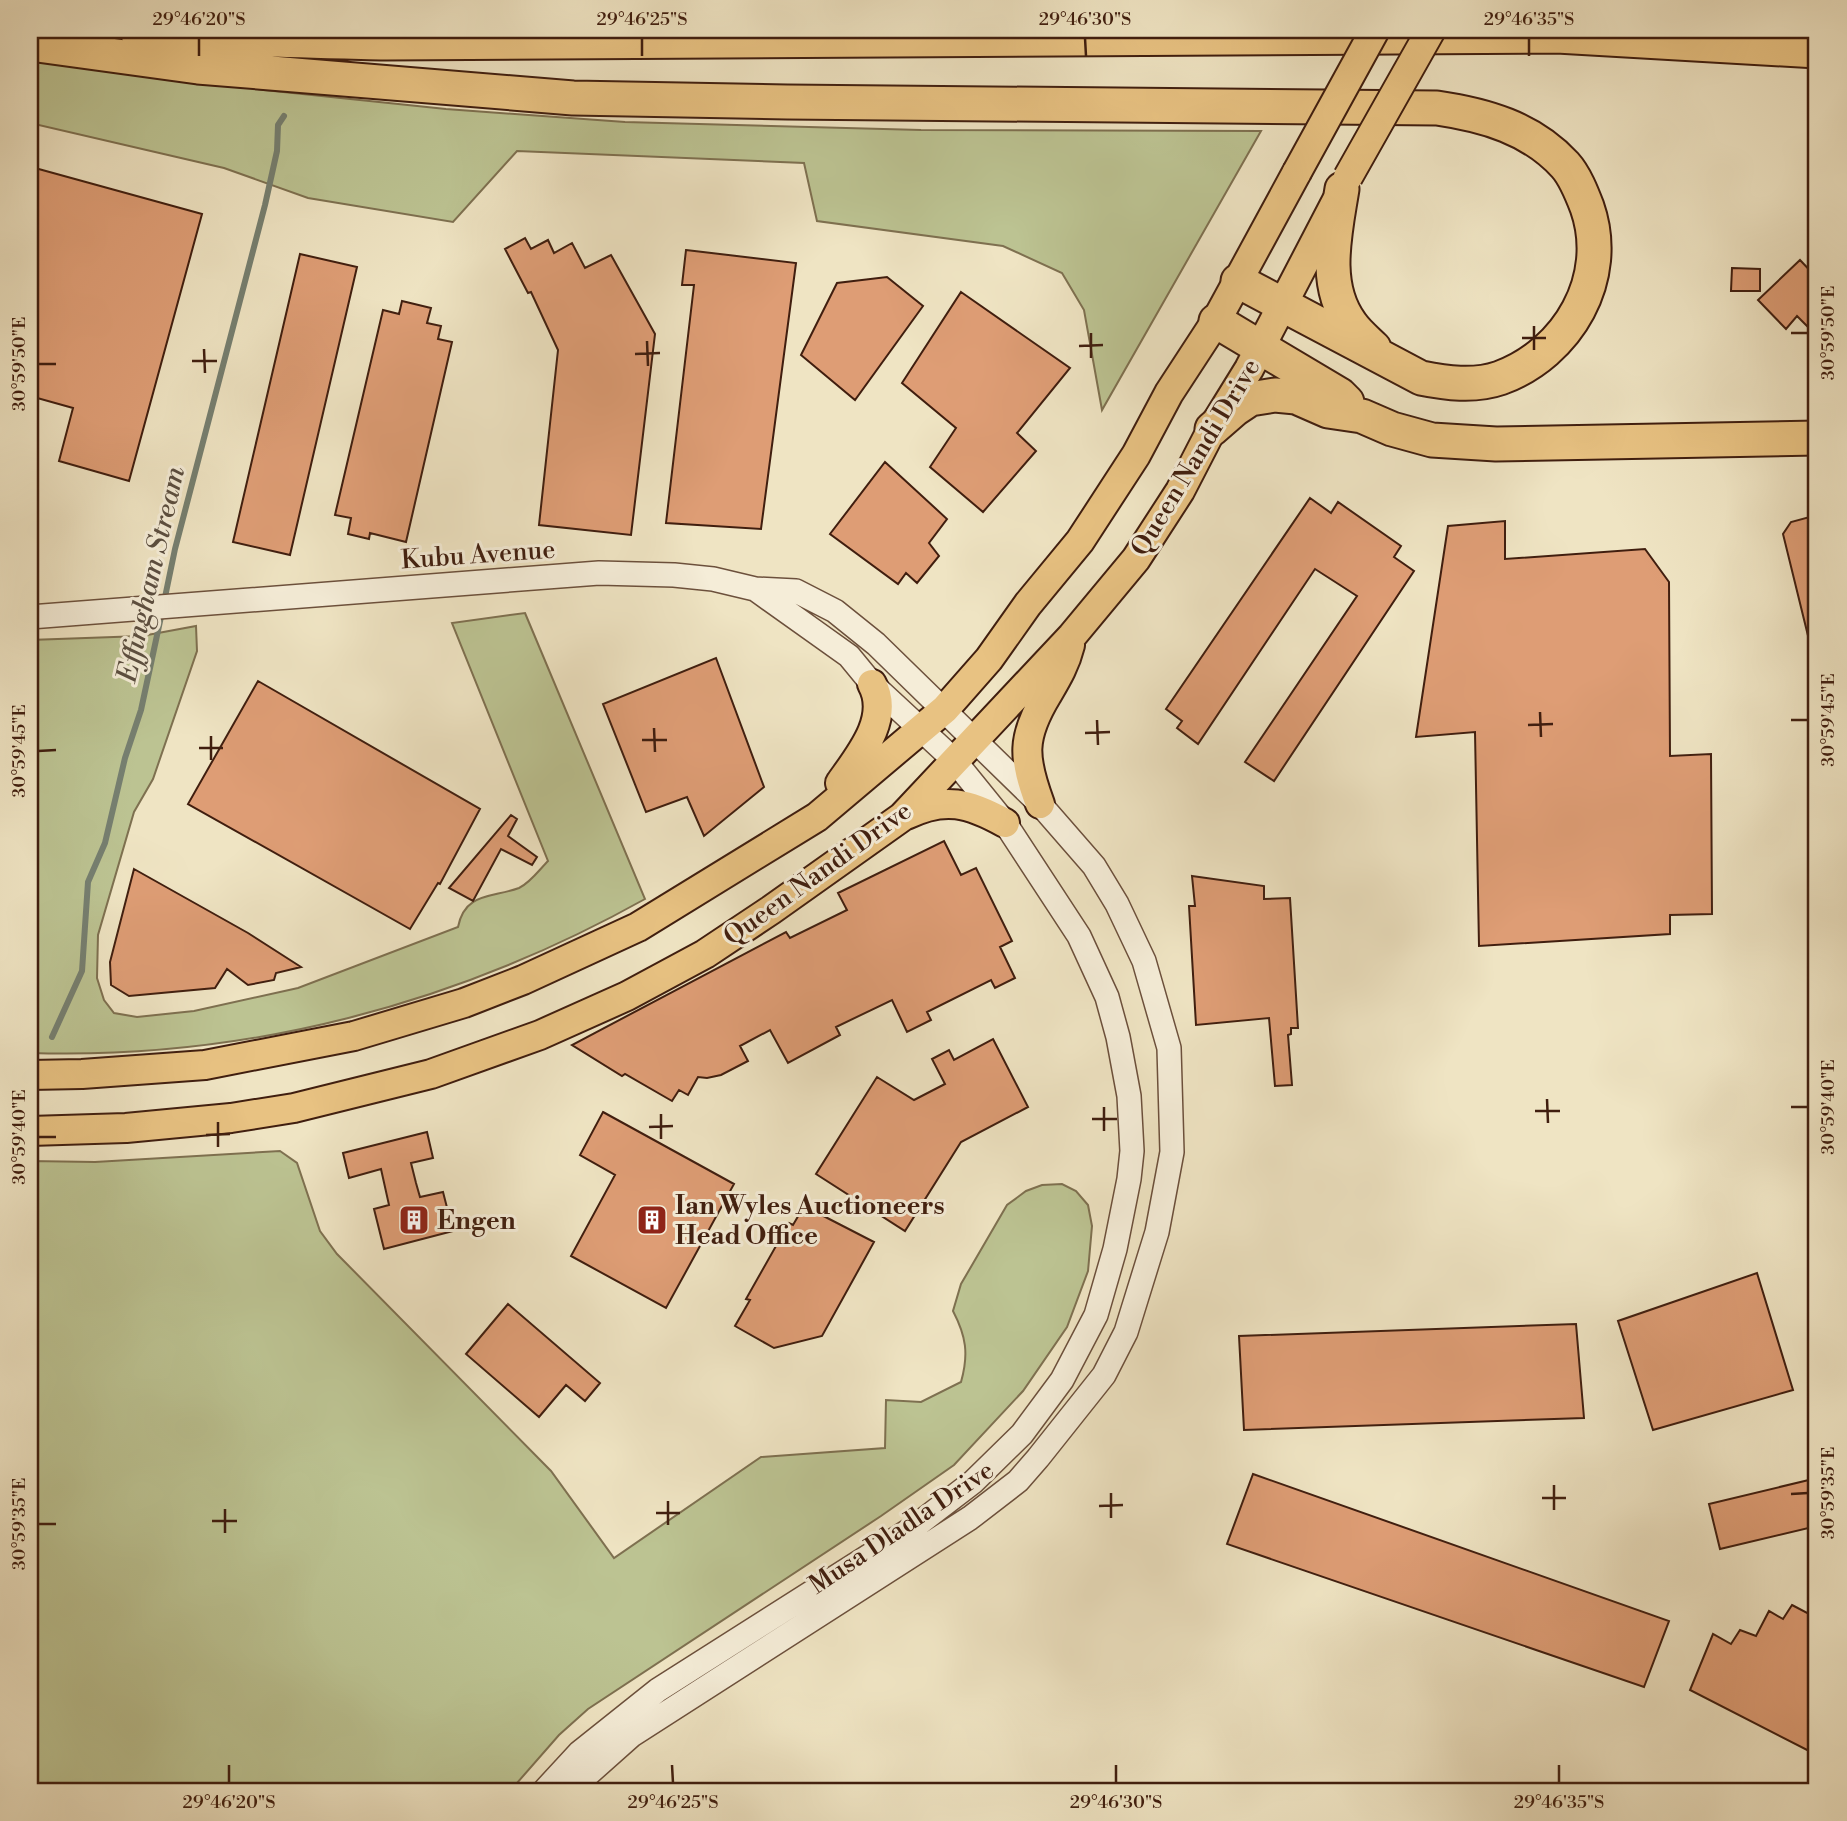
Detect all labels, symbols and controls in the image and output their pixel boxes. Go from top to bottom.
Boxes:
text: 29°46'20"S [153,8,246,31]
text: 29°46'25"S [597,8,687,31]
text: 29°46'30"S [1039,8,1131,31]
text: 29°46'35"S [1484,8,1574,31]
text: 30°59'50"E [1817,286,1840,380]
text: 30°59'50"E [8,317,31,411]
street label: Queen Nandi Drive [1124,353,1267,562]
water label: Effingham Stream [109,463,193,687]
street label: Kubu Avenue [400,534,556,576]
text: 30°59'45"E [1817,673,1840,767]
text: 30°59'45"E [8,704,31,798]
street label: Queen Nandi Drive [717,795,918,953]
text: 30°59'40"E [1817,1059,1840,1155]
text: 30°59'40"E [8,1089,31,1185]
place label: Ian Wyles Auctioneers Head Office [675,1190,945,1252]
building icon: Engen [397,1203,431,1237]
building icon: Ian Wyles Auctioneers Head Office [635,1203,669,1237]
place label: Engen [437,1205,516,1237]
text: 30°59'35"E [1817,1447,1840,1539]
street label: Musa Dladla Drive [803,1454,1000,1601]
text: 30°59'35"E [8,1478,31,1570]
text: 29°46'20"S [183,1791,276,1814]
text: 29°46'25"S [628,1791,718,1814]
text: 29°46'30"S [1070,1791,1162,1814]
text: 29°46'35"S [1514,1791,1604,1814]

